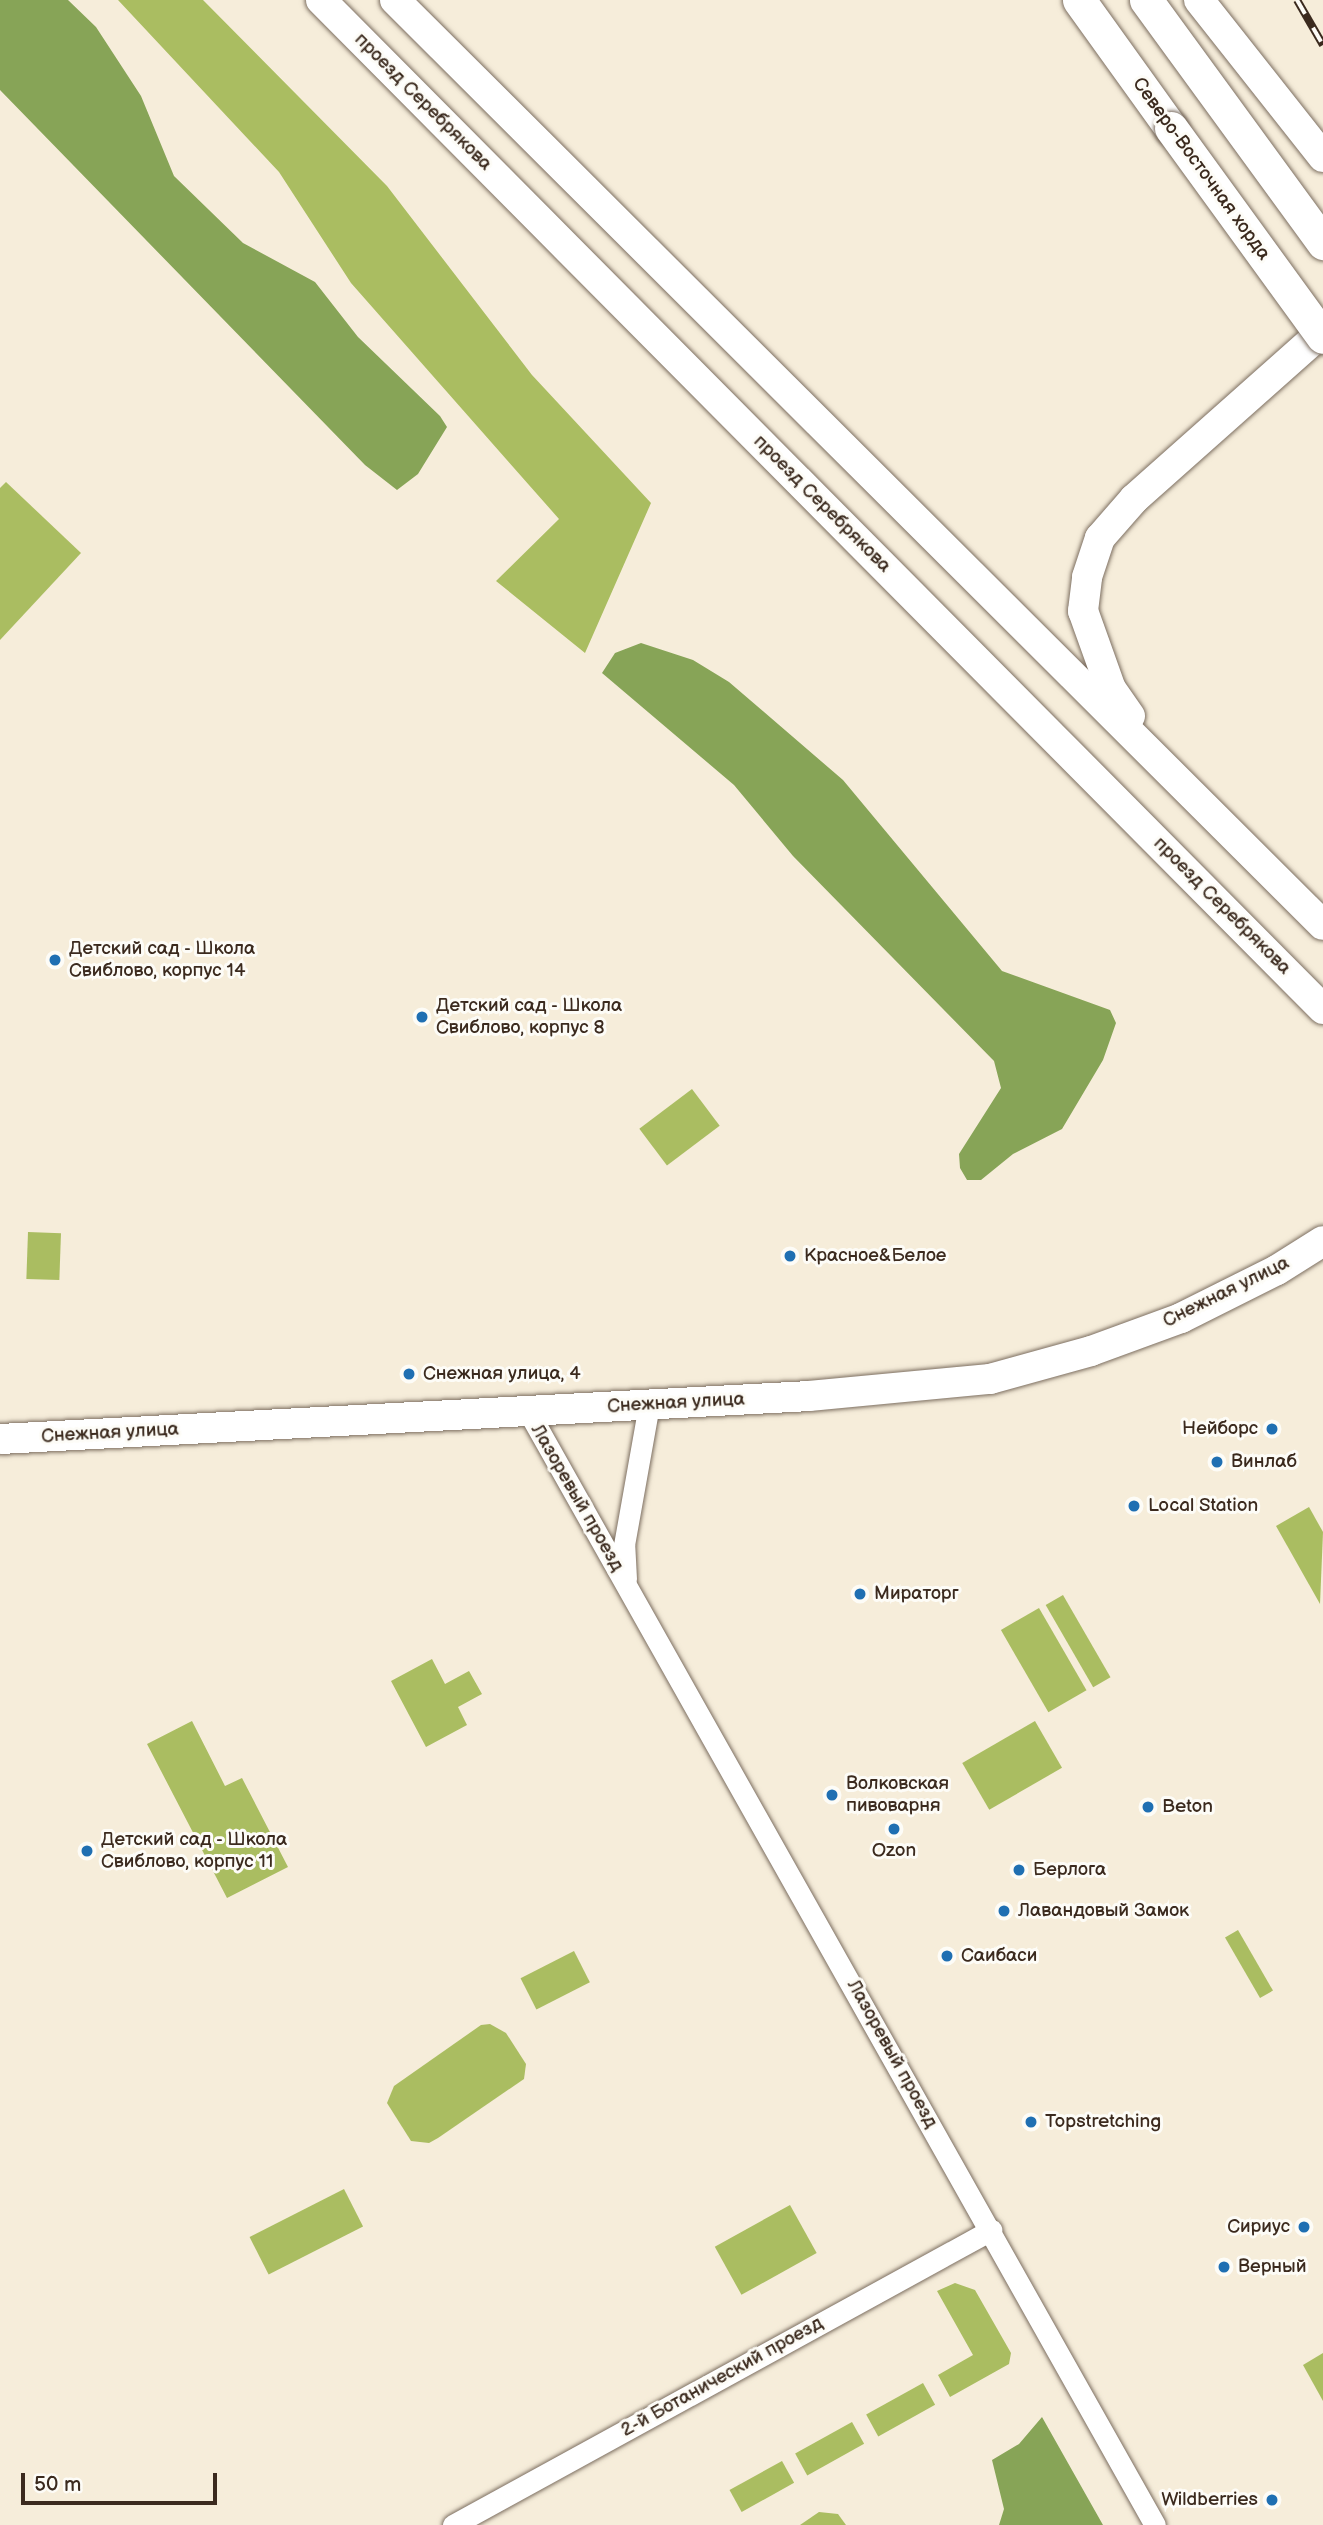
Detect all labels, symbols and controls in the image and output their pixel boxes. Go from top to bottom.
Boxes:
street label: проезд Серебрякова [349,28,497,176]
street label: Северо-Восточная хорда [1127,73,1275,265]
street label: проезд Серебрякова [748,430,896,578]
street label: проезд Серебрякова [1148,832,1296,980]
place label: Детский сад - Школа Свиблово, корпус 14 [69,938,257,982]
marker: Детский сад - Школа Свиблово, корпус 14 [47,952,63,968]
place label: Детский сад - Школа Свиблово, корпус 8 [436,995,624,1039]
marker: Детский сад - Школа Свиблово, корпус 8 [414,1009,430,1025]
place label: Красное&Белое [804,1245,946,1267]
marker: Красное&Белое [782,1248,798,1264]
street label: Снежная улица [1159,1252,1293,1332]
place label: Снежная улица, 4 [423,1363,581,1385]
marker: Снежная улица, 4 [401,1366,417,1382]
street label: Снежная улица [607,1388,745,1418]
street label: Снежная улица [41,1418,179,1448]
place label: Нейборс [1182,1418,1258,1440]
street label: Лазоревый проезд [526,1420,628,1576]
marker: Нейборс [1264,1421,1280,1437]
place label: Винлаб [1231,1451,1297,1473]
marker: Винлаб [1209,1454,1225,1470]
place label: Local Station [1148,1495,1259,1517]
marker: Local Station [1126,1498,1142,1514]
place label: Мираторг [874,1583,959,1605]
marker: Мираторг [852,1586,868,1602]
place label: Волковская пивоварня [846,1773,949,1817]
marker: Волковская пивоварня [824,1787,840,1803]
place label: Beton [1162,1796,1213,1818]
marker: Beton [1140,1799,1156,1815]
marker: Ozon [886,1821,902,1837]
place label: Детский сад - Школа Свиблово, корпус 11 [101,1829,289,1873]
place label: Ozon [872,1840,916,1862]
marker: Детский сад - Школа Свиблово, корпус 11 [79,1843,95,1859]
place label: Берлога [1033,1859,1106,1881]
marker: Берлога [1011,1862,1027,1878]
place label: Лавандовый Замок [1018,1900,1189,1922]
marker: Лавандовый Замок [996,1903,1012,1919]
place label: Саибаси [961,1945,1037,1967]
marker: Саибаси [939,1948,955,1964]
street label: Лазоревый проезд [842,1976,942,2132]
place label: Topstretching [1045,2111,1161,2133]
marker: Topstretching [1023,2114,1039,2130]
place label: Сириус [1227,2216,1290,2238]
marker: Сириус [1296,2219,1312,2235]
place label: Верный [1238,2256,1307,2278]
marker: Верный [1216,2259,1232,2275]
street label: 2-й Ботанический проезд [617,2312,827,2442]
scale bar [24,2458,220,2502]
text: 50 m [34,2472,81,2497]
place label: Wildberries [1161,2489,1258,2511]
marker: Wildberries [1264,2492,1280,2508]

